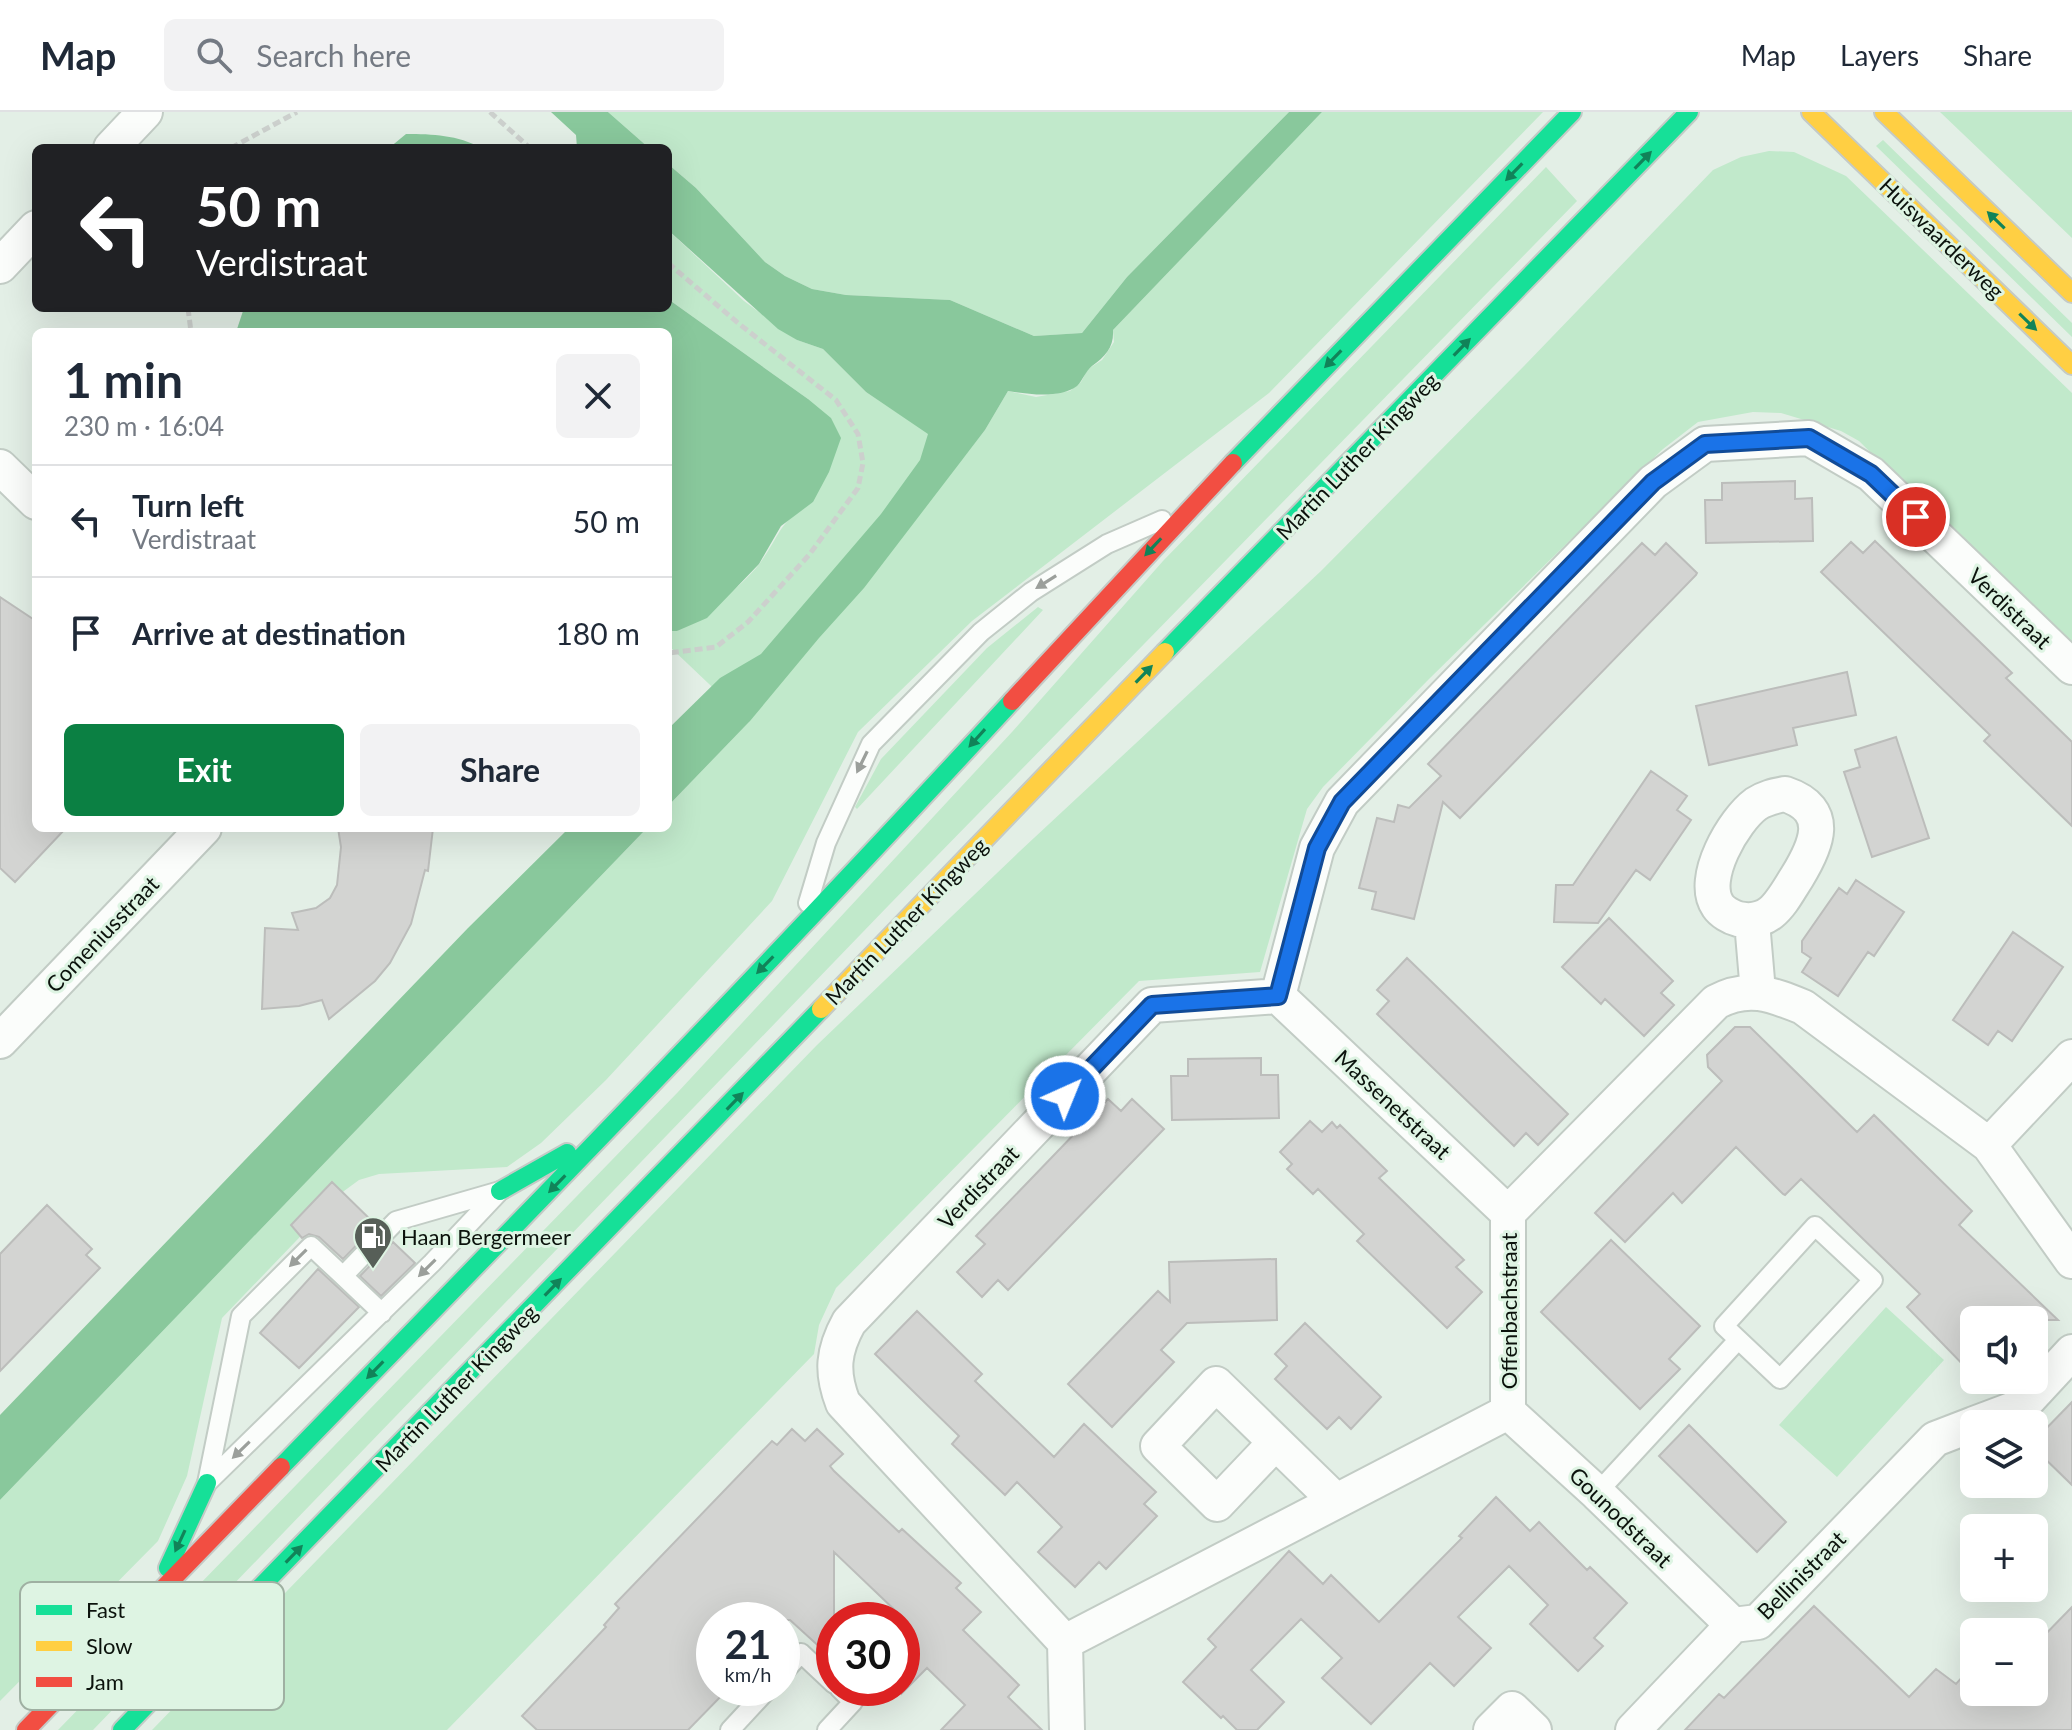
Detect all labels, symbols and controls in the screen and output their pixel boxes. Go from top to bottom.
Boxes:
search box [164,19,724,91]
text: Map [40,32,116,78]
icon: search [192,33,236,77]
text: Search here [256,37,411,73]
text: Map [1741,38,1796,72]
text: Layers [1840,38,1919,72]
text: Share [1963,38,2032,72]
one-way arrow [1634,151,1652,170]
one-way arrow [1505,162,1523,181]
text: 50 m [196,172,321,239]
street label: Huiswaarderweg [1874,172,2010,304]
icon: left [64,176,168,280]
one-way arrow [1987,211,2006,230]
text: Verdistraat [196,240,368,284]
one-way arrow [2018,312,2037,331]
one-way arrow [1452,338,1471,357]
one-way arrow [1325,349,1343,368]
text: 1 min [64,351,183,408]
button: close [556,354,640,438]
street label: Martin Luther Kingweg [1270,367,1444,545]
text: 230 m · 16:04 [64,410,224,442]
pin [1882,483,1950,551]
text: Turn left [132,487,244,523]
icon: arrive [1894,495,1938,539]
icon: left [64,499,108,543]
text: 50 m [573,503,640,539]
text: Verdistraat [132,523,256,555]
one-way arrow [1145,537,1163,556]
street label: Verdistraat [1963,562,2057,654]
one-way arrow [1036,575,1057,590]
icon: arrive [64,611,108,655]
text: Arrive at destination [132,615,406,651]
text: 180 m [555,615,640,651]
one-way arrow [1135,665,1153,684]
button: Exit [64,724,344,816]
button: Share [360,724,640,816]
one-way arrow [969,728,987,747]
one-way arrow [855,751,869,774]
street label: Martin Luther Kingweg [819,832,993,1010]
street label: Comeniusstraat [40,870,164,998]
one-way arrow [757,955,775,974]
street label: Massenetstraat [1330,1044,1457,1165]
position arrow [1023,1054,1107,1138]
one-way arrow [725,1092,743,1111]
street label: Verdistraat [932,1140,1024,1234]
one-way arrow [548,1174,566,1193]
fuel station icon: Haan Bergermeer [352,1215,394,1270]
place label: Haan Bergermeer [401,1223,571,1250]
street label: Offenbachstraat [1495,1233,1522,1389]
one-way arrow [290,1248,308,1267]
one-way arrow [418,1258,437,1277]
one-way arrow [544,1278,562,1297]
street label: Martin Luther Kingweg [369,1299,543,1477]
map controls [1960,1306,2048,1706]
button: sound [1960,1306,2048,1394]
one-way arrow [367,1360,385,1379]
button: layers [1960,1410,2048,1498]
one-way arrow [232,1440,251,1459]
street label: Gounodstraat [1564,1461,1678,1573]
button: + [1960,1514,2048,1602]
street label: Bellinistraat [1751,1525,1851,1625]
one-way arrow [173,1529,187,1553]
one-way arrow [285,1545,303,1564]
legend [20,1582,284,1710]
text: Fast [86,1596,125,1623]
speed limit sign: 30 [816,1602,920,1706]
button: − [1960,1618,2048,1706]
text: 21 [725,1620,771,1668]
text: Slow [86,1632,133,1659]
text: km/h [725,1662,771,1686]
text: Jam [86,1668,124,1695]

